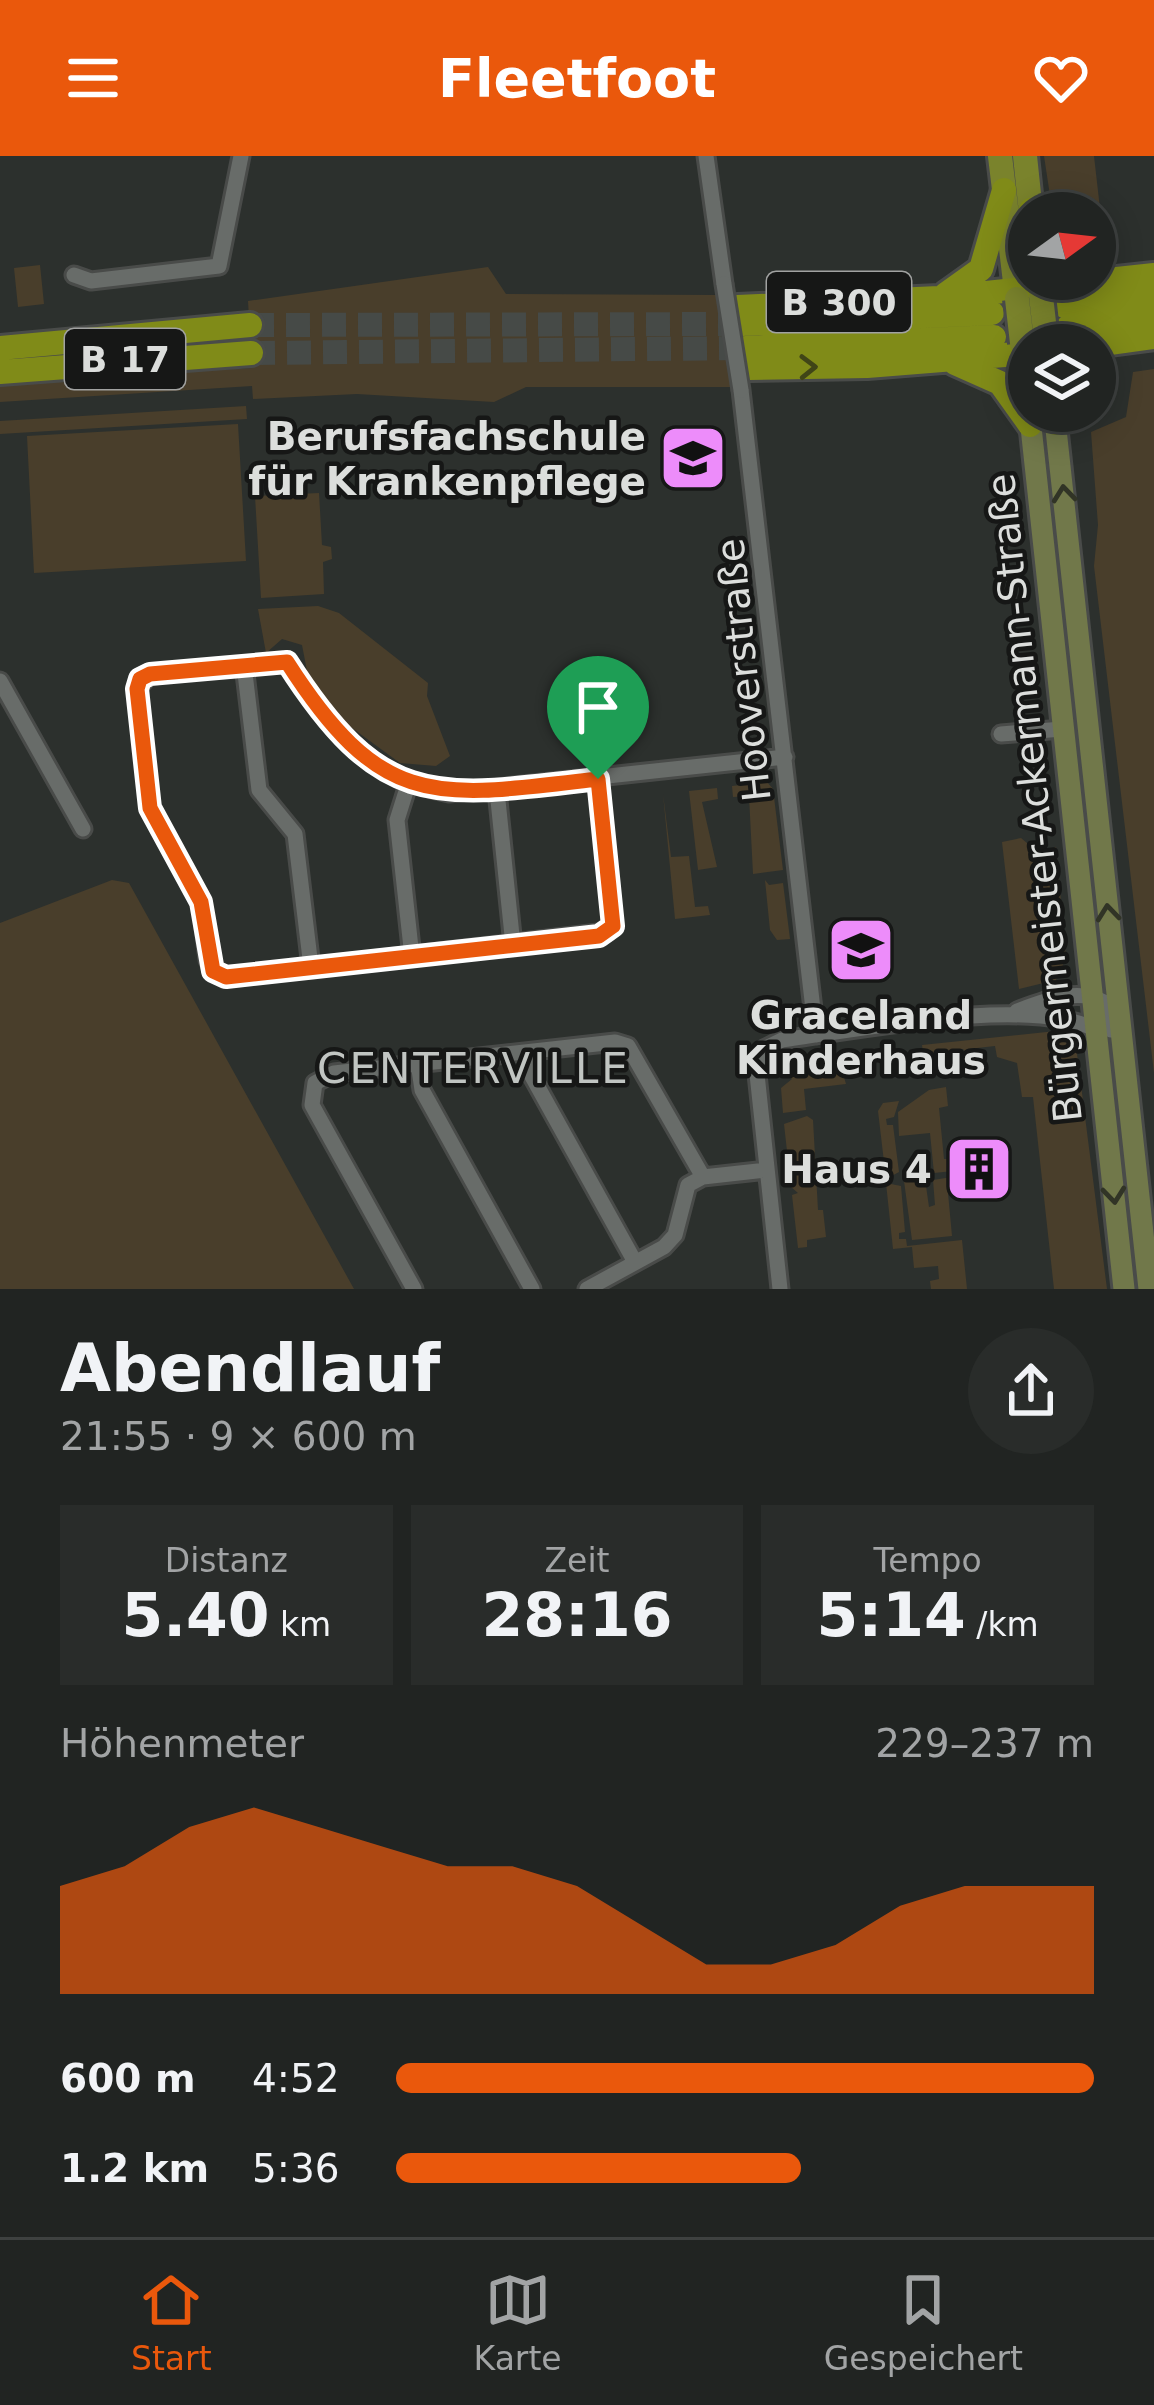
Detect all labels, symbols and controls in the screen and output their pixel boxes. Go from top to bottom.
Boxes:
icon: menu [60,45,126,111]
icon: heart [1028,45,1094,111]
text: Fleetfoot [438,47,716,110]
north arrow [1008,192,1116,300]
map controls [1008,192,1116,432]
road number: B 300 [767,272,911,332]
button: layers [1008,324,1116,432]
road number: B 17 [65,329,185,389]
one-way arrow [800,354,818,380]
place label: Berufsfachschule für Krankenpflege [248,414,646,504]
school or university icon: Berufsfachschule für Krankenpflege [658,423,728,493]
street label: Bürgermeister-Ackermann-Straße [978,471,1091,1125]
one-way arrow [1051,485,1077,504]
street label: Hooverstraße [707,536,780,804]
pin [547,656,649,779]
icon: arrive [565,674,631,740]
one-way arrow [1096,903,1121,922]
school or university icon: Graceland Kinderhaus [826,915,896,985]
place label: Graceland Kinderhaus [736,993,986,1083]
district label: CENTERVILLE [317,1044,631,1093]
building icon: Haus 4 [944,1134,1014,1204]
place label: Haus 4 [781,1147,932,1192]
one-way arrow [1101,1185,1126,1204]
button: share [968,1328,1094,1454]
text: Abendlauf [60,1330,440,1407]
text: 21:55 · 9 × 600 m [60,1414,417,1459]
text: Distanz [165,1541,288,1580]
text: Zeit [544,1541,610,1580]
text: Tempo [874,1541,982,1580]
text: 5.40 [121,1580,269,1650]
text: 28:16 [481,1580,672,1650]
text: 5:14 [817,1580,966,1650]
text: km [269,1605,331,1644]
text: /km [966,1605,1039,1644]
text: Höhenmeter [60,1721,304,1766]
text: 229–237 m [875,1721,1094,1766]
text: 600 m [60,2056,196,2101]
text: 4:52 [252,2056,340,2101]
text: 1.2 km [60,2146,209,2191]
text: 5:36 [252,2146,340,2191]
tab: Start [131,2267,212,2378]
tab: Karte [474,2267,562,2378]
tab: Gespeichert [824,2267,1023,2378]

